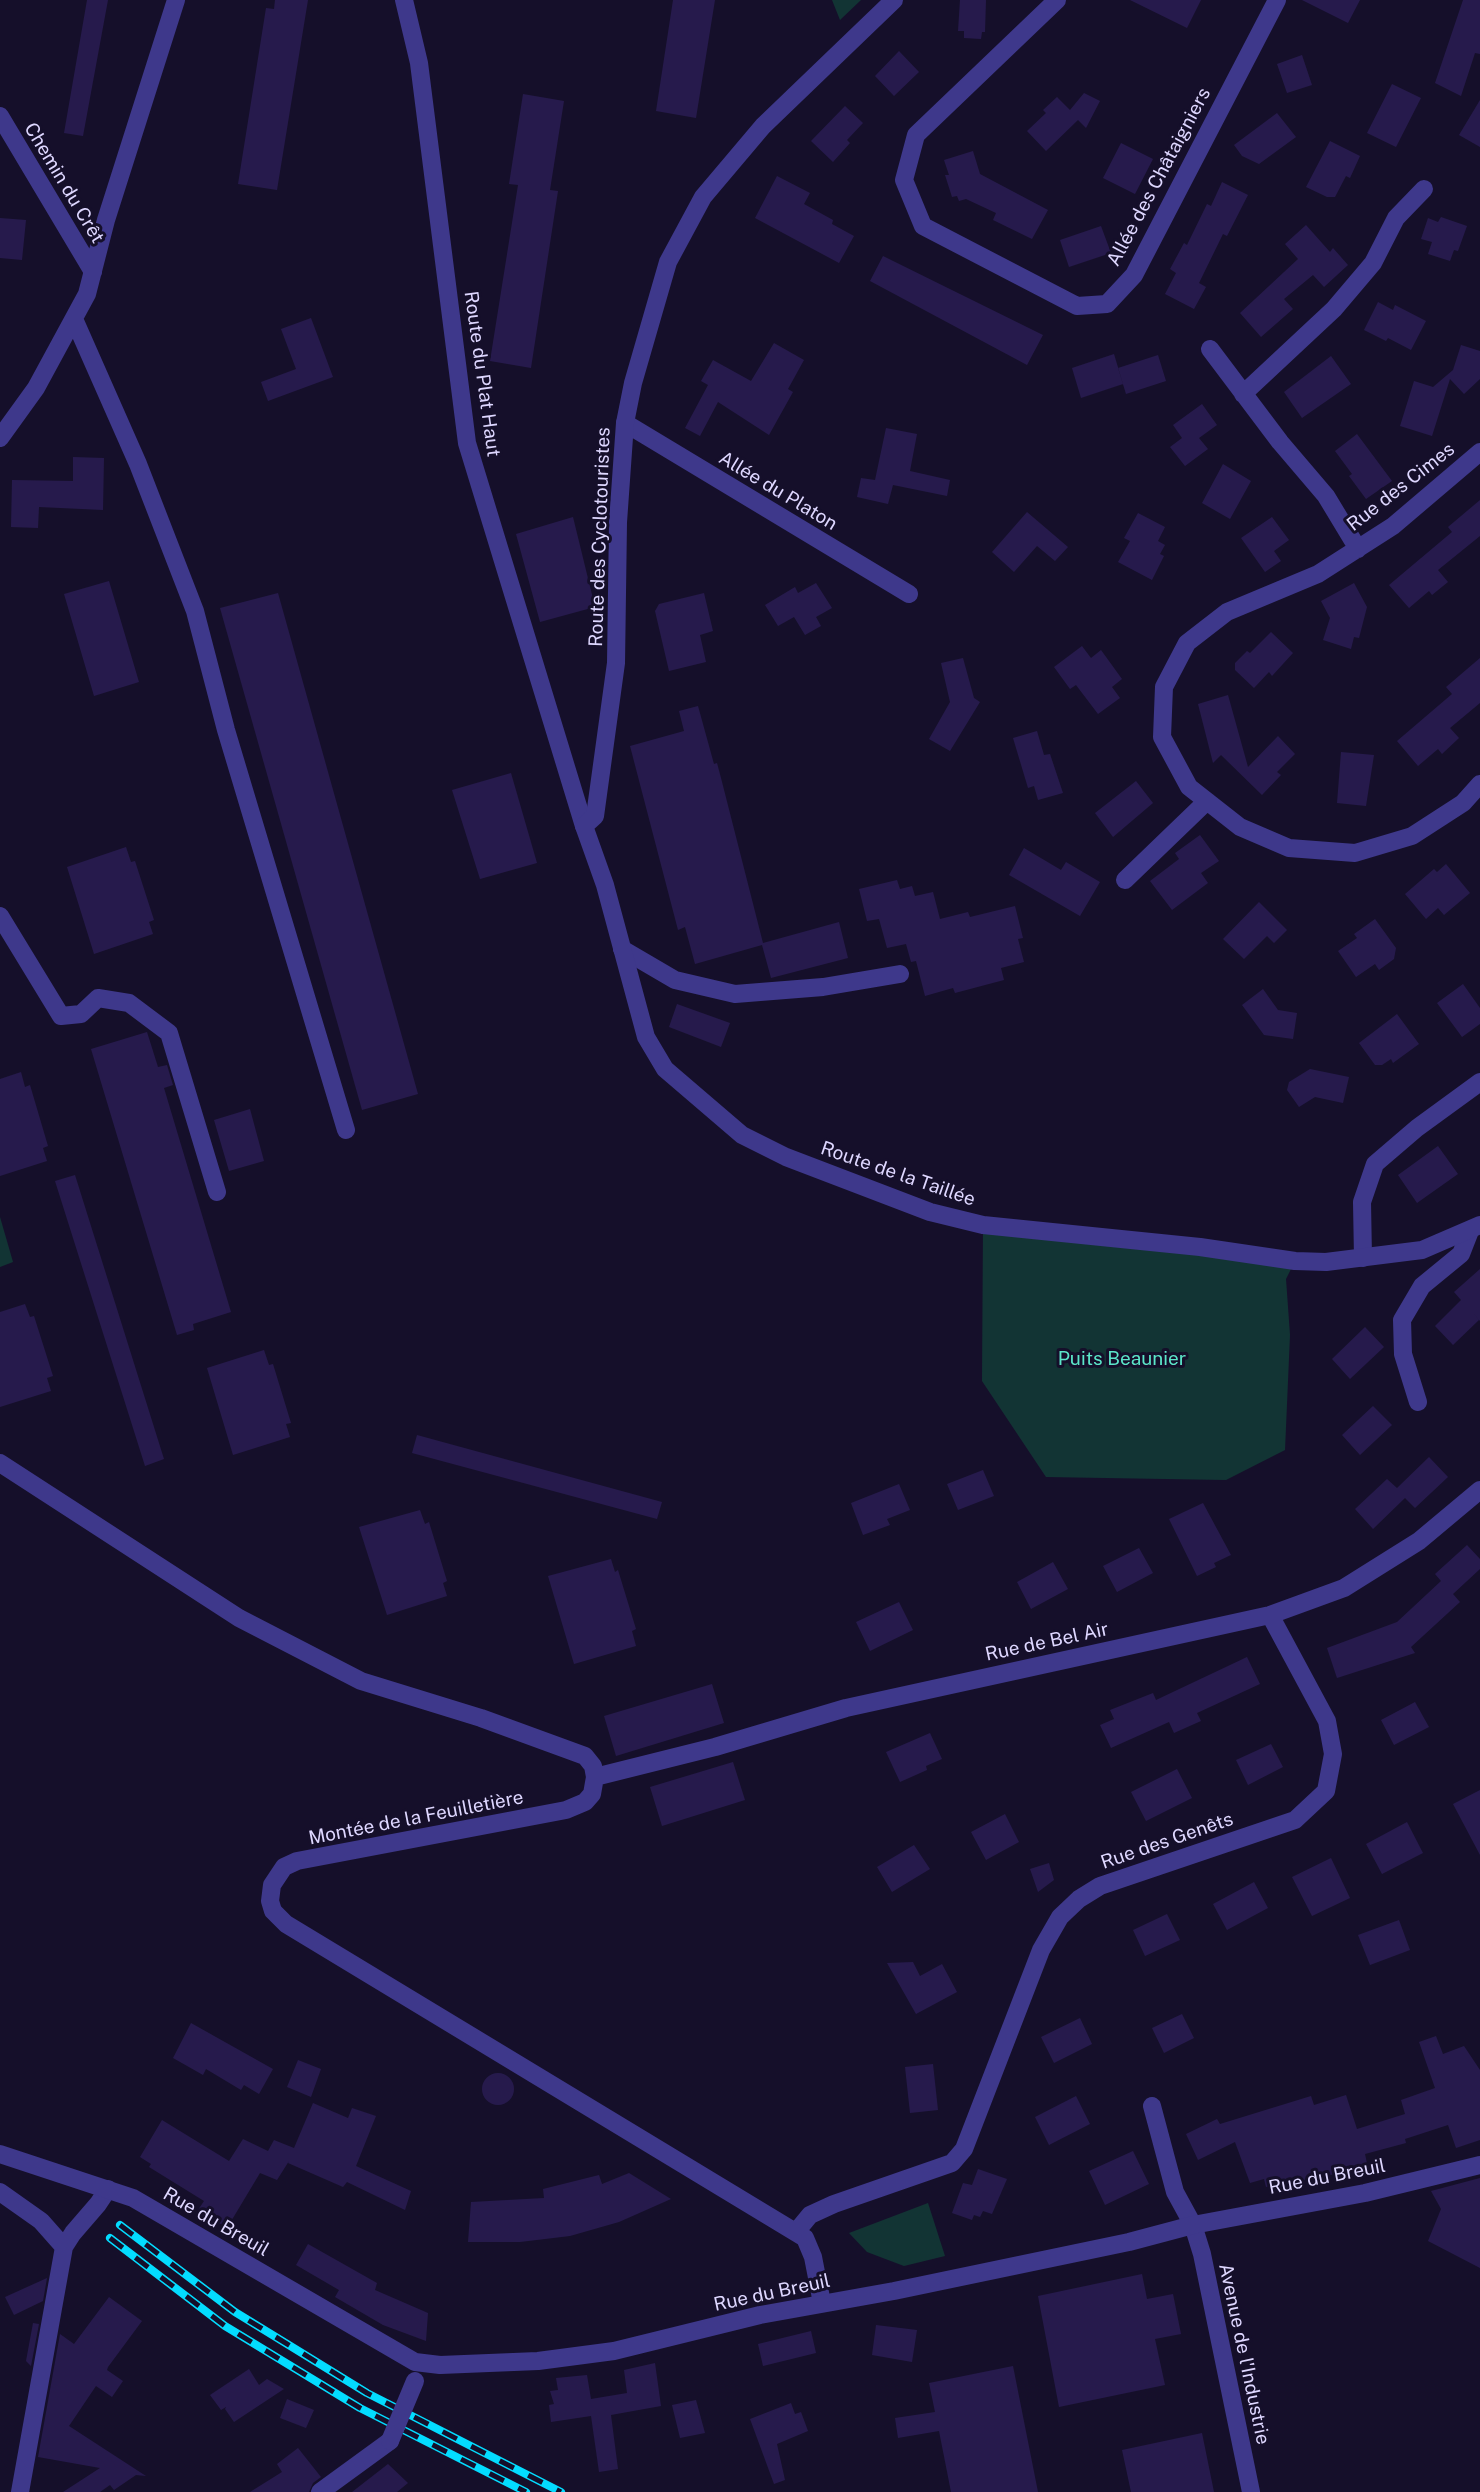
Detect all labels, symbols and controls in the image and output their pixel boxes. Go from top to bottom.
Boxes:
street label: Allée des Châtaigniers [1102,84,1216,270]
street label: Chemin du Crêt [19,119,109,247]
street label: Route du Plat Haut [459,290,505,458]
street label: Route des Cyclotouristes [585,427,615,647]
street label: Rue des Cimes [1343,438,1459,536]
street label: Allée du Platon [715,447,841,535]
street label: Route de la Taillée [818,1137,978,1211]
park label: Puits Beaunier [1058,1348,1186,1370]
street label: Rue de Bel Air [983,1618,1111,1666]
street label: Montée de la Feuilletière [307,1786,525,1850]
street label: Rue des Genêts [1098,1808,1236,1874]
street label: Rue du Breuil [1267,2154,1387,2200]
street label: Rue du Breuil [159,2182,273,2262]
street label: Avenue de l'Industrie [1214,2261,1274,2447]
street label: Rue du Breuil [712,2270,832,2316]

